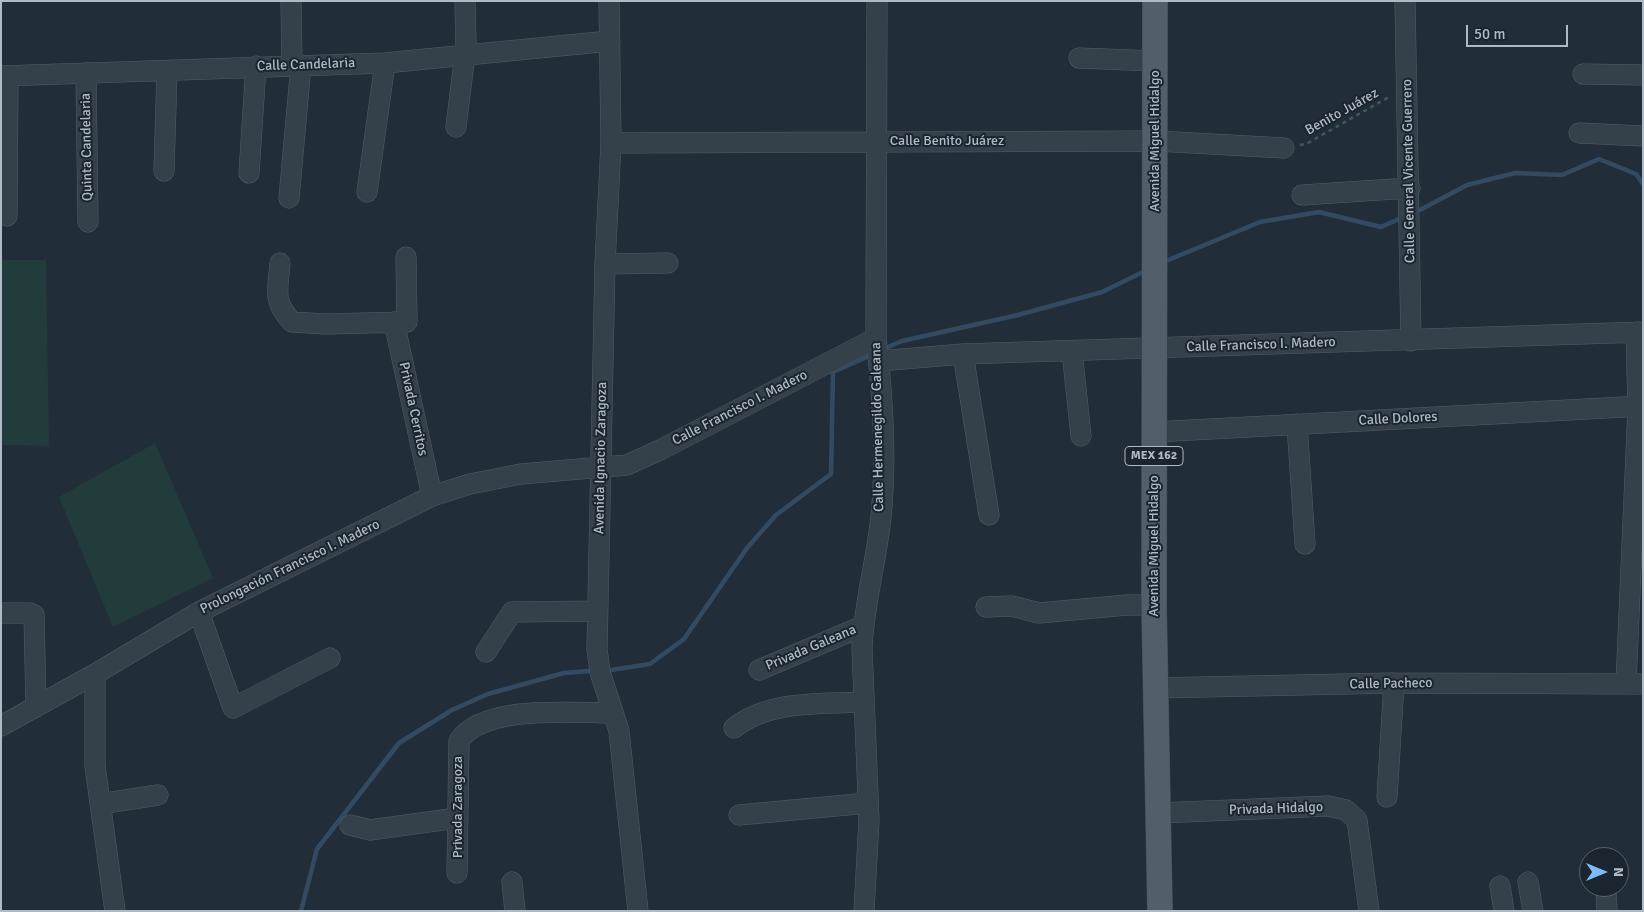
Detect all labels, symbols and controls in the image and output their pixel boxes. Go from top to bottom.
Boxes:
scale bar [1469,15,1572,47]
text: 50 m [1474,25,1505,43]
street label: Calle Candelaria [256,55,356,75]
street label: Avenida Miguel Hidalgo [1147,70,1163,212]
street label: Calle General Vicente Guerrero [1399,79,1419,263]
street label: Benito Juárez [1302,85,1382,139]
street label: Quinta Candelaria [78,93,96,201]
street label: Calle Benito Juárez [890,133,1004,149]
street label: Calle Francisco I. Madero [1186,334,1336,356]
street label: Calle Hermenegildo Galeana [868,342,888,512]
street label: Privada Cerritos [395,361,431,457]
street label: Calle Francisco I. Madero [670,367,810,449]
street label: Avenida Ignacio Zaragoza [591,382,611,534]
street label: Calle Dolores [1358,409,1438,429]
road number: MEX 162 [1125,446,1183,466]
street label: Avenida Miguel Hidalgo [1146,475,1162,617]
street label: Prolongación Francisco I. Madero [197,516,383,618]
street label: Privada Galeana [763,621,859,675]
street label: Calle Pacheco [1349,675,1433,693]
street label: Privada Zaragoza [450,756,466,858]
street label: Privada Hidalgo [1229,799,1323,819]
north arrow [1579,847,1629,897]
text: N [1610,867,1627,877]

